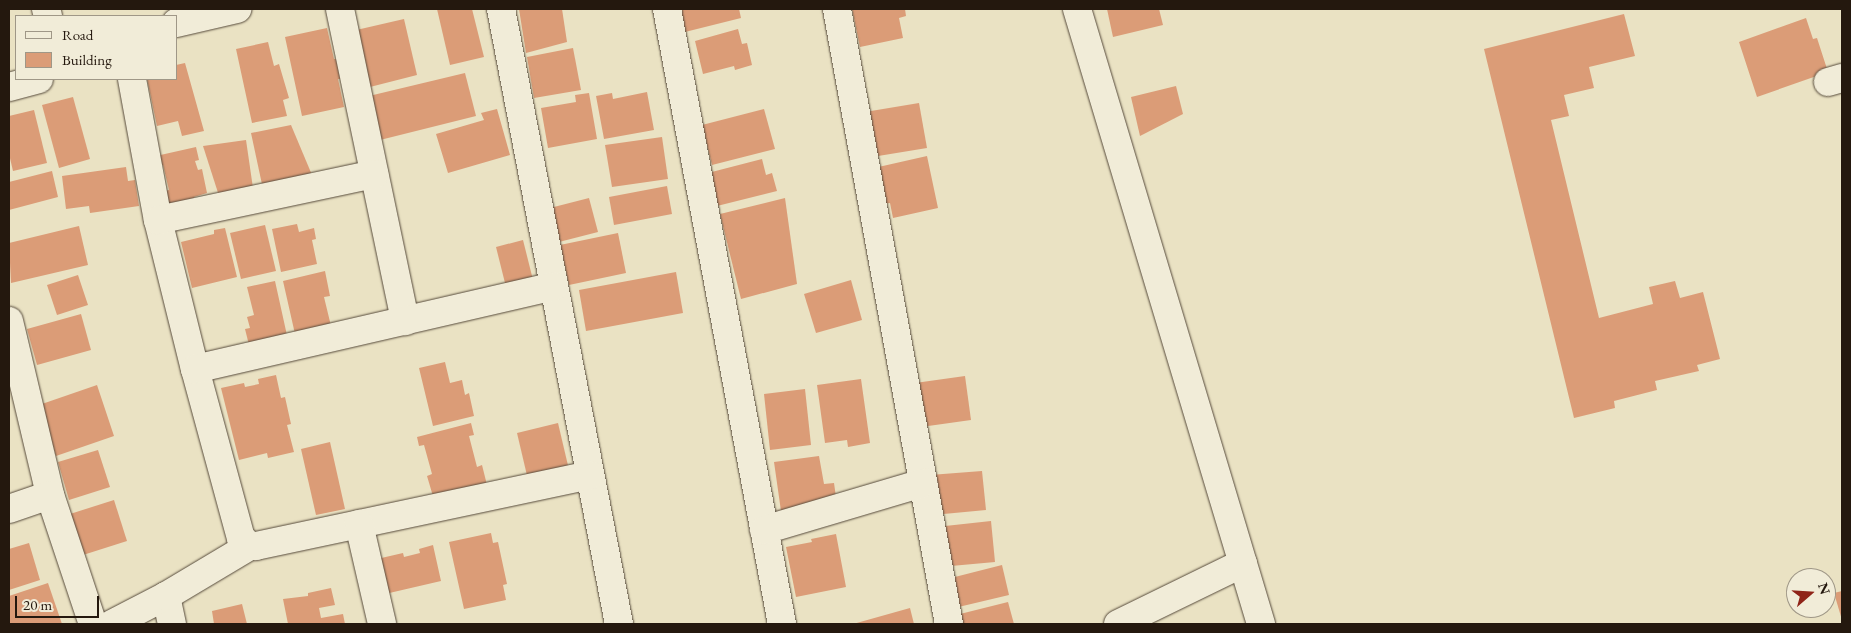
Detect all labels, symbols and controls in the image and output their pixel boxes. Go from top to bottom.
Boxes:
legend [15,15,178,80]
text: Road [62,25,93,44]
text: Building [62,50,112,69]
north arrow [1786,568,1836,618]
text: N [1814,580,1835,597]
scale bar [18,586,101,618]
text: 20 m [23,595,52,614]

